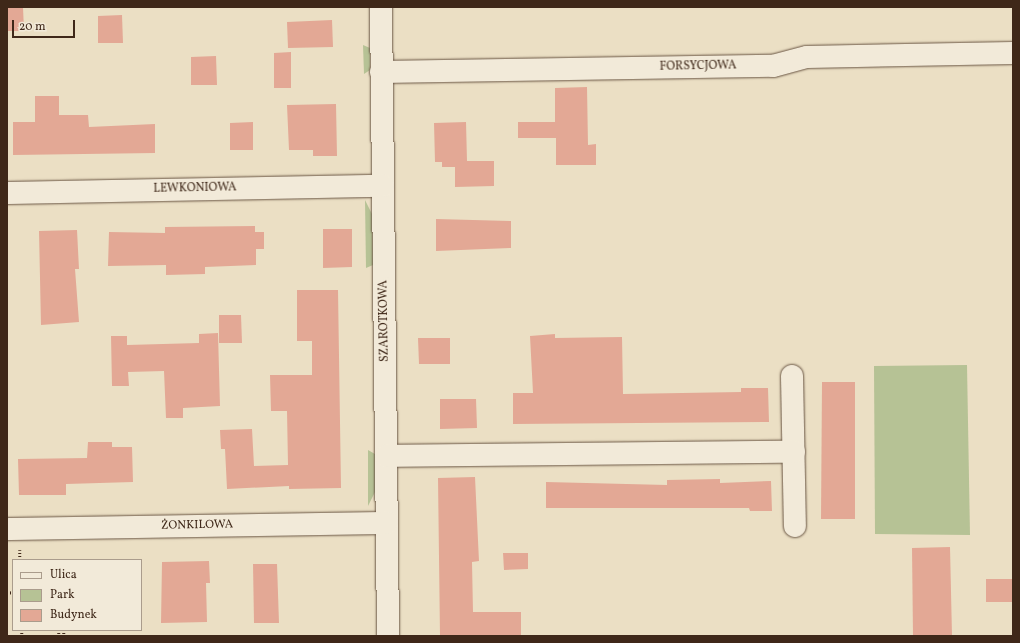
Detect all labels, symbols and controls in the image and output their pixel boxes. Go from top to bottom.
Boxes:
scale bar [14,12,77,38]
text: 20 m [19,19,46,35]
street label: FORSYCJOWA [659,59,737,75]
street label: LEWKONIOWA [153,181,237,197]
street label: SZAROTKOWA [377,280,393,362]
street label: ŻONKILOWA [161,518,233,534]
legend [12,559,142,631]
text: Ulica [50,567,77,583]
text: Park [50,587,75,603]
text: Budynek [50,607,97,623]

